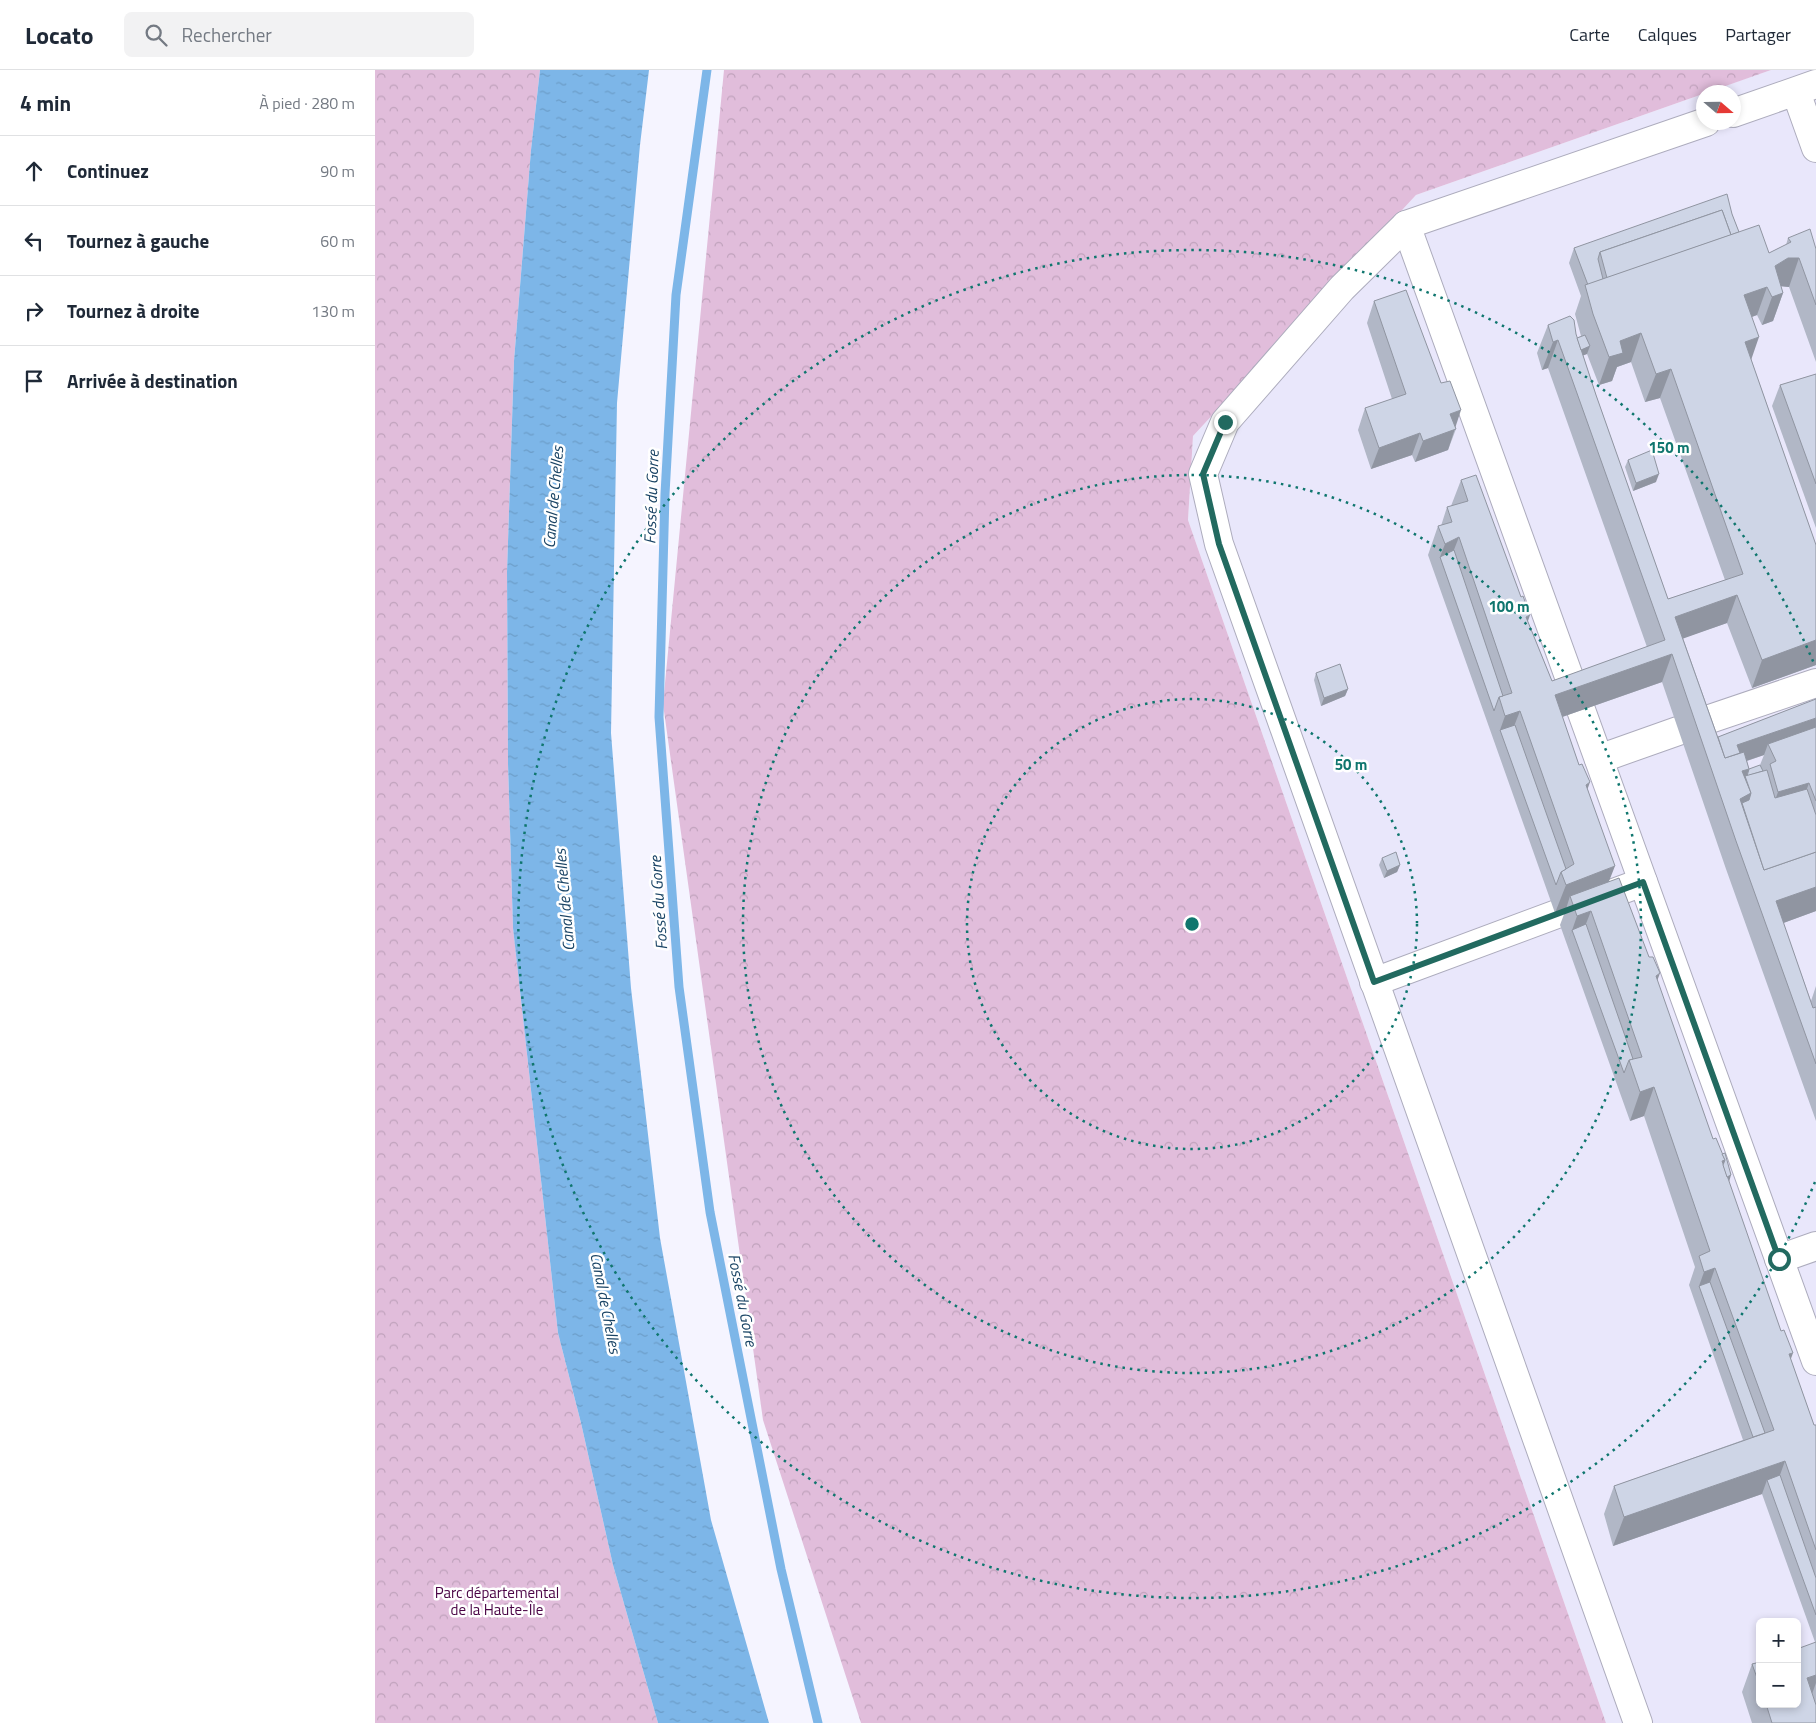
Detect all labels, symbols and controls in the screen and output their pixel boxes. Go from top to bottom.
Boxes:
search box [124,12,474,57]
text: Locato [25,17,94,53]
text: Rechercher [182,20,272,49]
icon: search [142,21,170,49]
text: Carte [1569,21,1610,48]
text: Calques [1638,21,1697,48]
text: Partager [1725,21,1791,48]
north arrow [1696,85,1741,130]
text: 4 min [20,87,71,119]
text: À pied · 280 m [259,91,355,115]
text: Continuez [67,156,149,185]
icon: ahead [20,157,48,185]
text: 90 m [320,159,355,183]
text: Tournez à gauche [67,226,209,255]
icon: left [20,227,48,255]
text: 60 m [320,229,355,253]
text: Tournez à droite [67,296,199,325]
icon: right [20,297,48,325]
text: 130 m [311,299,355,323]
text: Arrivée à destination [67,366,238,395]
icon: arrive [20,367,48,395]
route end [1214,411,1237,434]
text: 150 m [1648,436,1690,459]
water label: Canal de Chelles [537,444,570,549]
water label: Fossé du Gorre [637,448,665,544]
text: 100 m [1488,595,1530,618]
text: 50 m [1335,753,1367,776]
water label: Canal de Chelles [547,847,580,952]
water label: Fossé du Gorre [643,854,673,951]
centre of rings [1183,915,1201,933]
route start [1768,1248,1791,1271]
water label: Canal de Chelles [584,1250,628,1357]
water label: Fossé du Gorre [722,1252,764,1350]
park label: Parc départemental de la Haute-Île [435,1581,559,1621]
map controls [1756,1618,1801,1708]
button: + [1756,1618,1801,1663]
button: − [1756,1663,1801,1708]

